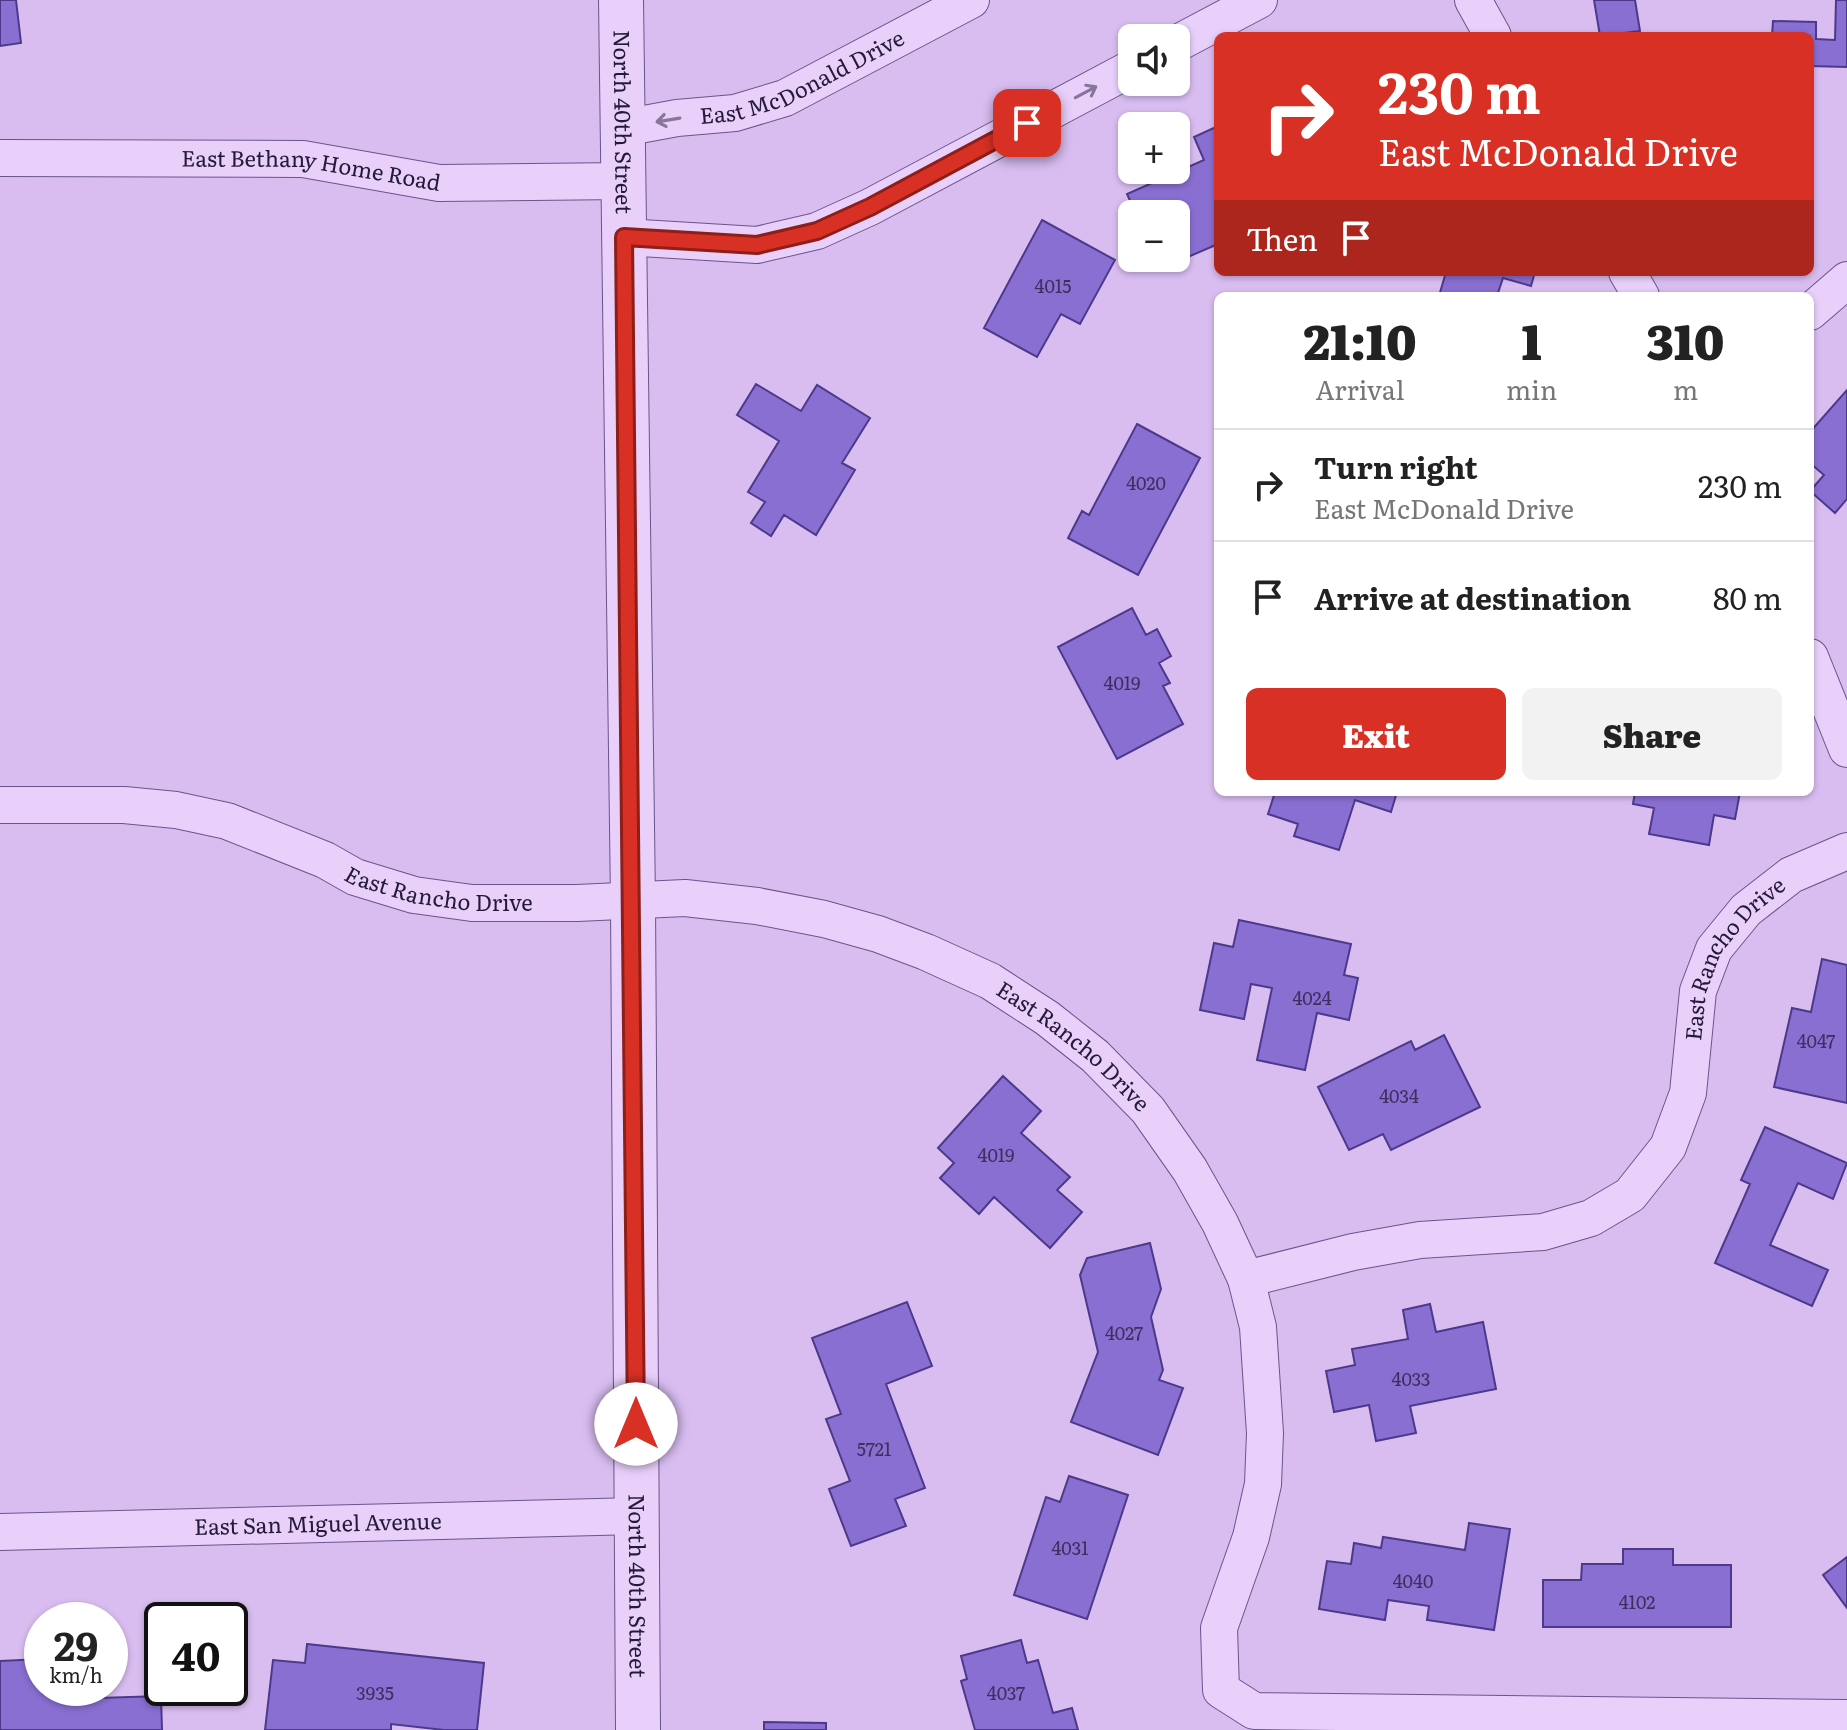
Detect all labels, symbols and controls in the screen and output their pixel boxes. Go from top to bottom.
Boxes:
street label: East McDonald Drive [698,20,909,131]
map controls [1118,24,1190,272]
button: sound [1118,24,1190,96]
street label: North 40th Street [606,30,642,214]
text: 230 m [1378,48,1541,131]
icon: right [1246,64,1350,168]
one-way arrow [1074,84,1098,99]
pin [993,89,1061,157]
icon: arrive [1005,101,1049,145]
button: + [1118,112,1190,184]
one-way arrow [655,113,681,128]
text: East McDonald Drive [1378,124,1738,177]
street label: East Bethany Home Road [181,141,444,198]
button: − [1118,200,1190,272]
text: Then [1246,216,1318,260]
icon: arrive [1334,216,1378,260]
house number: 4015 [1035,272,1071,299]
text: 21:10 [1303,304,1417,375]
text: 1 [1522,304,1542,375]
text: 310 [1647,304,1725,375]
text: Arrival [1316,369,1404,408]
text: min [1506,369,1557,408]
text: m [1673,369,1698,408]
text: Turn right [1314,444,1478,488]
icon: right [1246,463,1290,507]
text: 230 m [1698,463,1782,507]
house number: 4020 [1126,469,1166,496]
text: East McDonald Drive [1314,488,1574,527]
icon: arrive [1246,575,1290,619]
text: Arrive at destination [1314,575,1631,619]
text: 80 m [1713,575,1782,619]
house number: 4019 [1103,669,1141,696]
button: Exit [1246,688,1506,780]
button: Share [1522,688,1782,780]
street label: East Rancho Drive [339,857,533,918]
street label: East Rancho Drive [1675,868,1791,1042]
street label: East Rancho Drive [991,972,1158,1118]
house number: 4024 [1292,984,1332,1011]
house number: 4047 [1797,1027,1835,1054]
house number: 4034 [1379,1082,1419,1109]
house number: 4019 [977,1141,1015,1168]
house number: 4027 [1105,1319,1143,1346]
house number: 4033 [1391,1365,1431,1392]
position arrow [594,1382,678,1466]
house number: 5721 [857,1435,891,1462]
street label: North 40th Street [622,1494,656,1678]
street label: East San Miguel Avenue [194,1503,442,1542]
house number: 4031 [1051,1534,1089,1561]
house number: 4040 [1393,1567,1433,1594]
house number: 4102 [1619,1588,1655,1615]
speed limit sign: 40 [144,1602,248,1706]
text: 29 [54,1614,98,1673]
text: km/h [49,1659,103,1689]
house number: 3935 [356,1679,394,1706]
house number: 4037 [987,1679,1025,1706]

